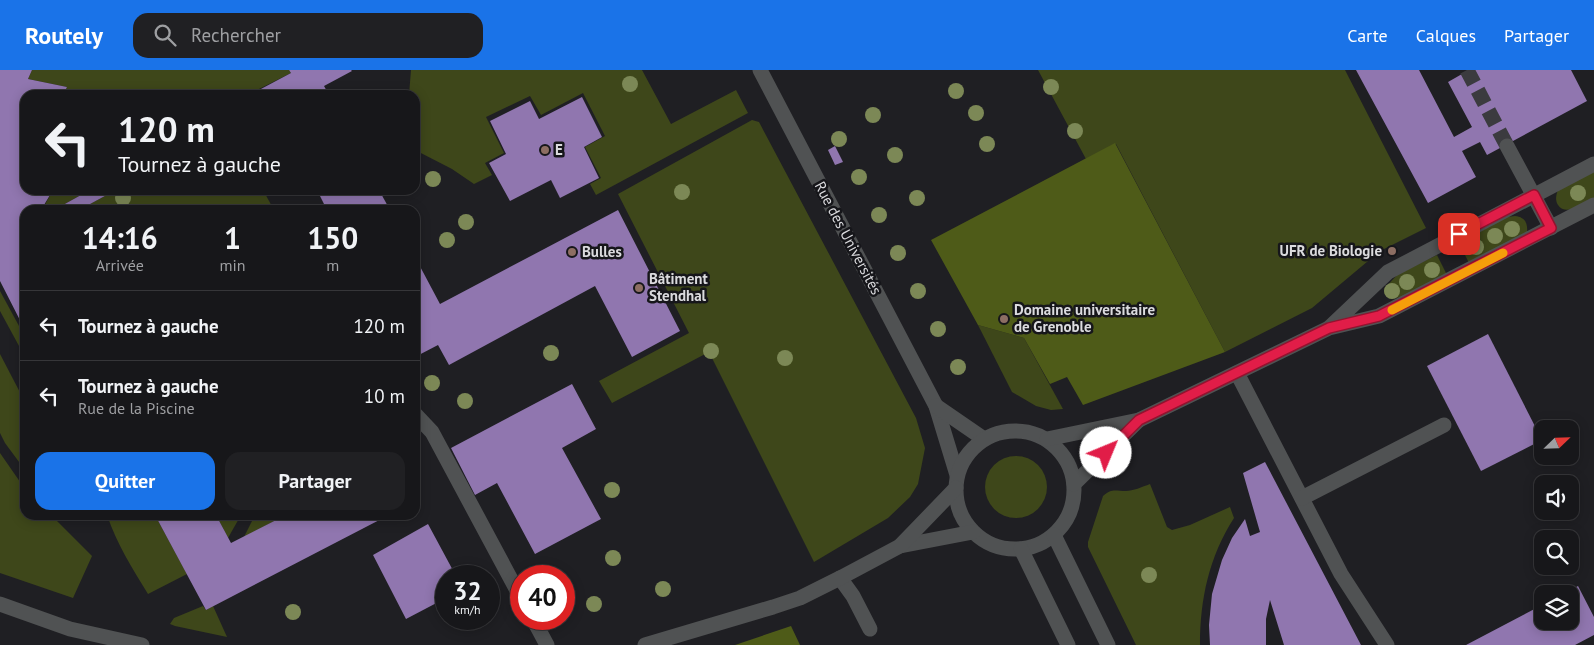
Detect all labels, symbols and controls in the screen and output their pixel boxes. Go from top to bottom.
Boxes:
search box [133,13,483,58]
text: Routely [25,20,103,51]
icon: search [151,21,179,49]
text: Rechercher [191,23,281,47]
text: Carte [1347,24,1388,47]
text: Calques [1416,24,1476,47]
text: Partager [1504,24,1569,47]
text: 120 m [118,106,215,152]
icon: left [35,110,100,175]
place label: E [555,140,563,159]
marker: E [539,144,551,156]
text: Tournez à gauche [118,150,281,178]
street label: Rue des Universités [811,178,886,298]
pin [1438,213,1480,255]
text: 14:16 [82,218,158,257]
text: 1 [224,218,241,257]
text: 150 [307,218,358,257]
icon: arrive [1445,220,1473,248]
place label: UFR de Biologie [1280,241,1382,260]
place label: Bulles [582,242,622,261]
marker: UFR de Biologie [1386,245,1398,257]
marker: Bulles [566,246,578,258]
text: Arrivée [96,255,144,275]
text: min [220,255,246,275]
text: m [326,255,339,275]
place label: Bâtiment Stendhal [649,269,708,305]
marker: Bâtiment Stendhal [633,282,645,294]
place label: Domaine universitaire de Grenoble [1014,300,1155,336]
icon: left [35,312,63,340]
marker: Domaine universitaire de Grenoble [998,313,1010,325]
text: Tournez à gauche [78,314,219,338]
text: 120 m [353,314,405,338]
text: Tournez à gauche [78,374,219,398]
icon: left [35,382,63,410]
text: 10 m [364,384,405,408]
text: Rue de la Piscine [78,398,195,418]
north arrow [1534,420,1579,465]
map controls [1534,420,1579,630]
position arrow [1079,426,1131,478]
button: Quitter [35,452,215,510]
button: Partager [225,452,405,510]
button: sound [1534,475,1579,520]
button: search [1534,530,1579,575]
speed limit sign: 40 [510,565,575,630]
text: 32 [453,575,482,607]
button: layers [1534,585,1579,630]
text: km/h [454,602,481,617]

